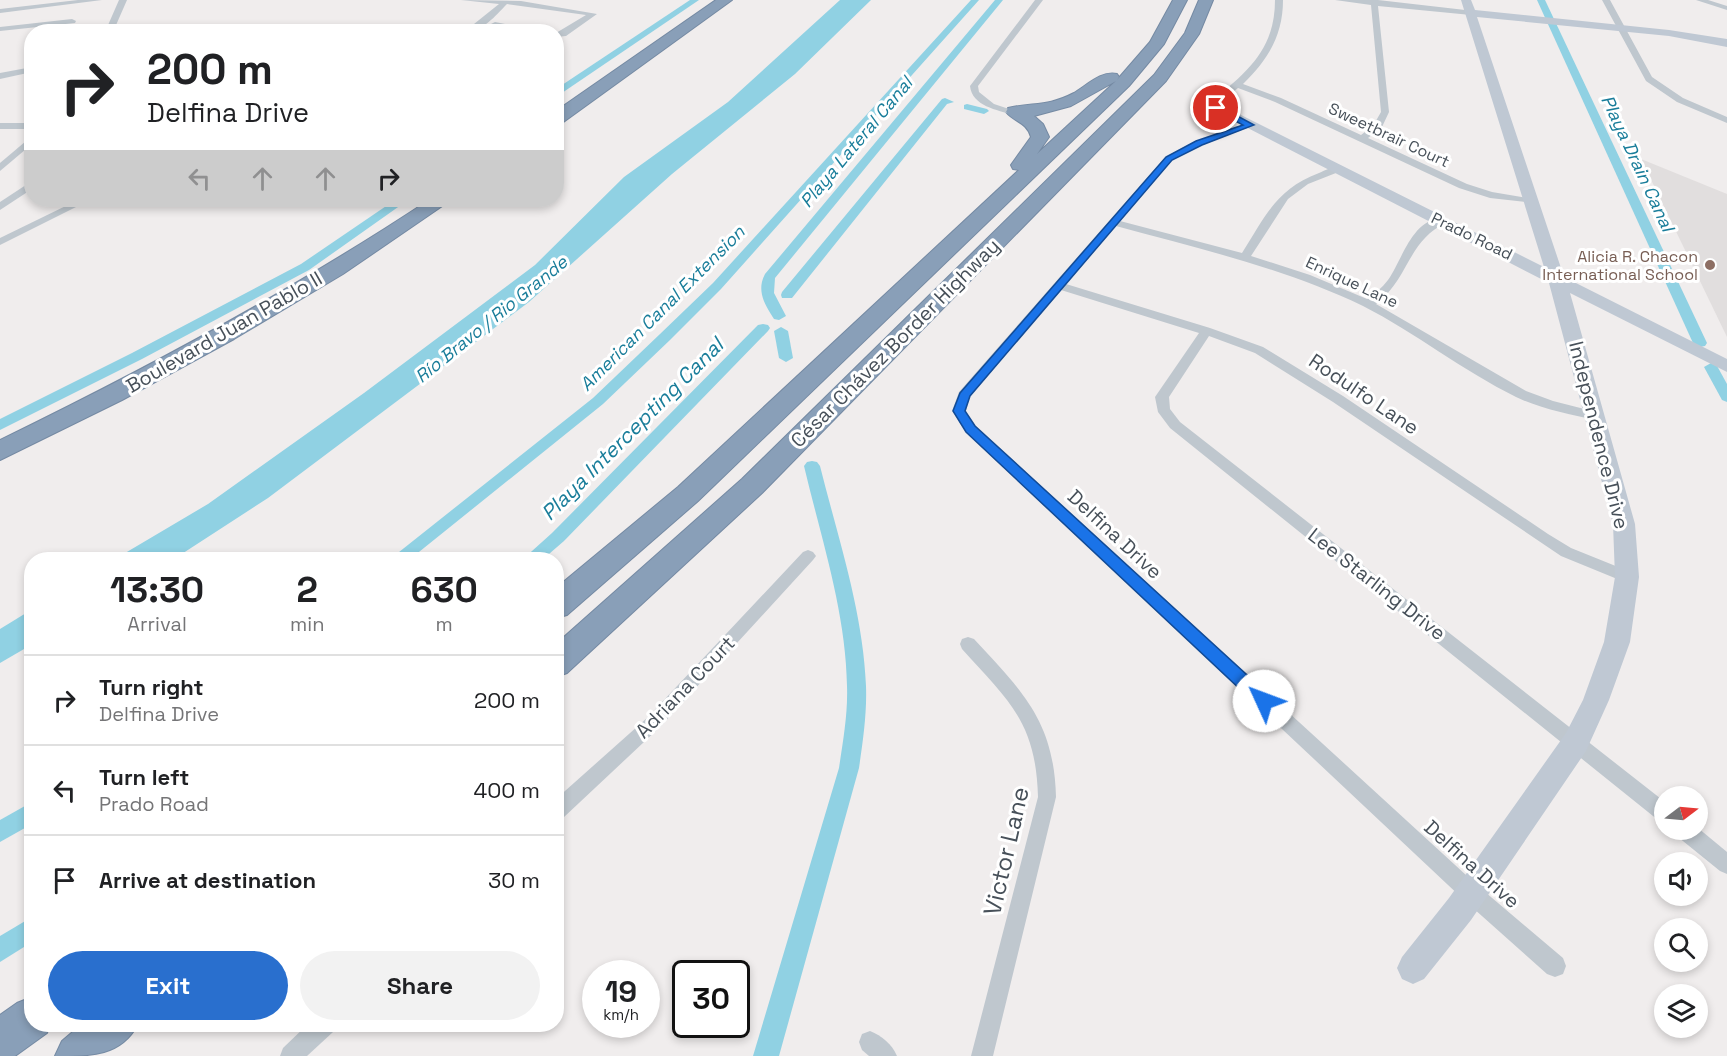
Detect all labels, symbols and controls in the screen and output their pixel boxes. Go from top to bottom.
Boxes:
text: 200 m [147,43,273,96]
icon: right [48,48,126,126]
water label: Playa Lateral Canal [795,70,919,212]
pin [1190,82,1241,133]
icon: arrive [1199,91,1232,124]
water label: Playa Drain Canal [1596,91,1681,237]
text: Delfina Drive [147,95,309,130]
street label: Sweetbrair Court [1325,98,1453,172]
icon: left [183,162,216,195]
icon: ahead [246,162,279,195]
icon: ahead [309,162,342,195]
icon: right [372,162,405,195]
street label: Prado Road [1428,207,1516,265]
water label: American Canal Extension [575,220,750,395]
street label: César Chávez Border Highway [785,233,1005,453]
place label: Alicia R. Chacon International School [1542,246,1698,285]
water label: Río Bravo / Rio Grande [410,250,573,388]
street label: Enrique Lane [1302,251,1402,313]
marker: Alicia R. Chacon International School [1703,258,1717,272]
street label: Boulevard Juan Pablo II [121,265,327,399]
water label: Playa Intercepting Canal [535,330,731,526]
street label: Independence Drive [1563,338,1635,532]
street label: Rodulfo Lane [1304,348,1424,440]
street label: Delfina Drive [1062,484,1168,584]
street label: Lee Starling Drive [1303,522,1451,646]
text: 13:30 [110,567,204,613]
text: 2 [297,567,318,613]
text: 630 [410,567,478,613]
text: Arrival [127,611,187,637]
text: min [290,611,324,637]
text: m [436,611,453,637]
street label: Adriana Court [630,630,740,744]
position arrow [1232,669,1296,733]
text: Turn right [99,673,204,701]
icon: right [48,684,81,717]
text: 200 m [474,686,540,714]
text: Delfina Drive [99,701,219,727]
text: Turn left [99,763,189,791]
icon: left [48,774,81,807]
text: 400 m [473,776,540,804]
street label: Victor Lane [976,784,1036,918]
north arrow [1654,786,1708,840]
map controls [1654,786,1708,1038]
text: Prado Road [99,791,209,817]
street label: Delfina Drive [1419,814,1525,914]
button: sound [1654,852,1708,906]
icon: arrive [48,864,81,897]
text: Arrive at destination [99,866,316,894]
text: 30 m [488,866,540,894]
button: search [1654,918,1708,972]
button: Exit [48,951,288,1020]
button: Share [300,951,540,1020]
speed limit sign: 30 [672,960,750,1038]
text: 19 [605,972,637,1011]
button: layers [1654,984,1708,1038]
text: km/h [603,1005,639,1024]

